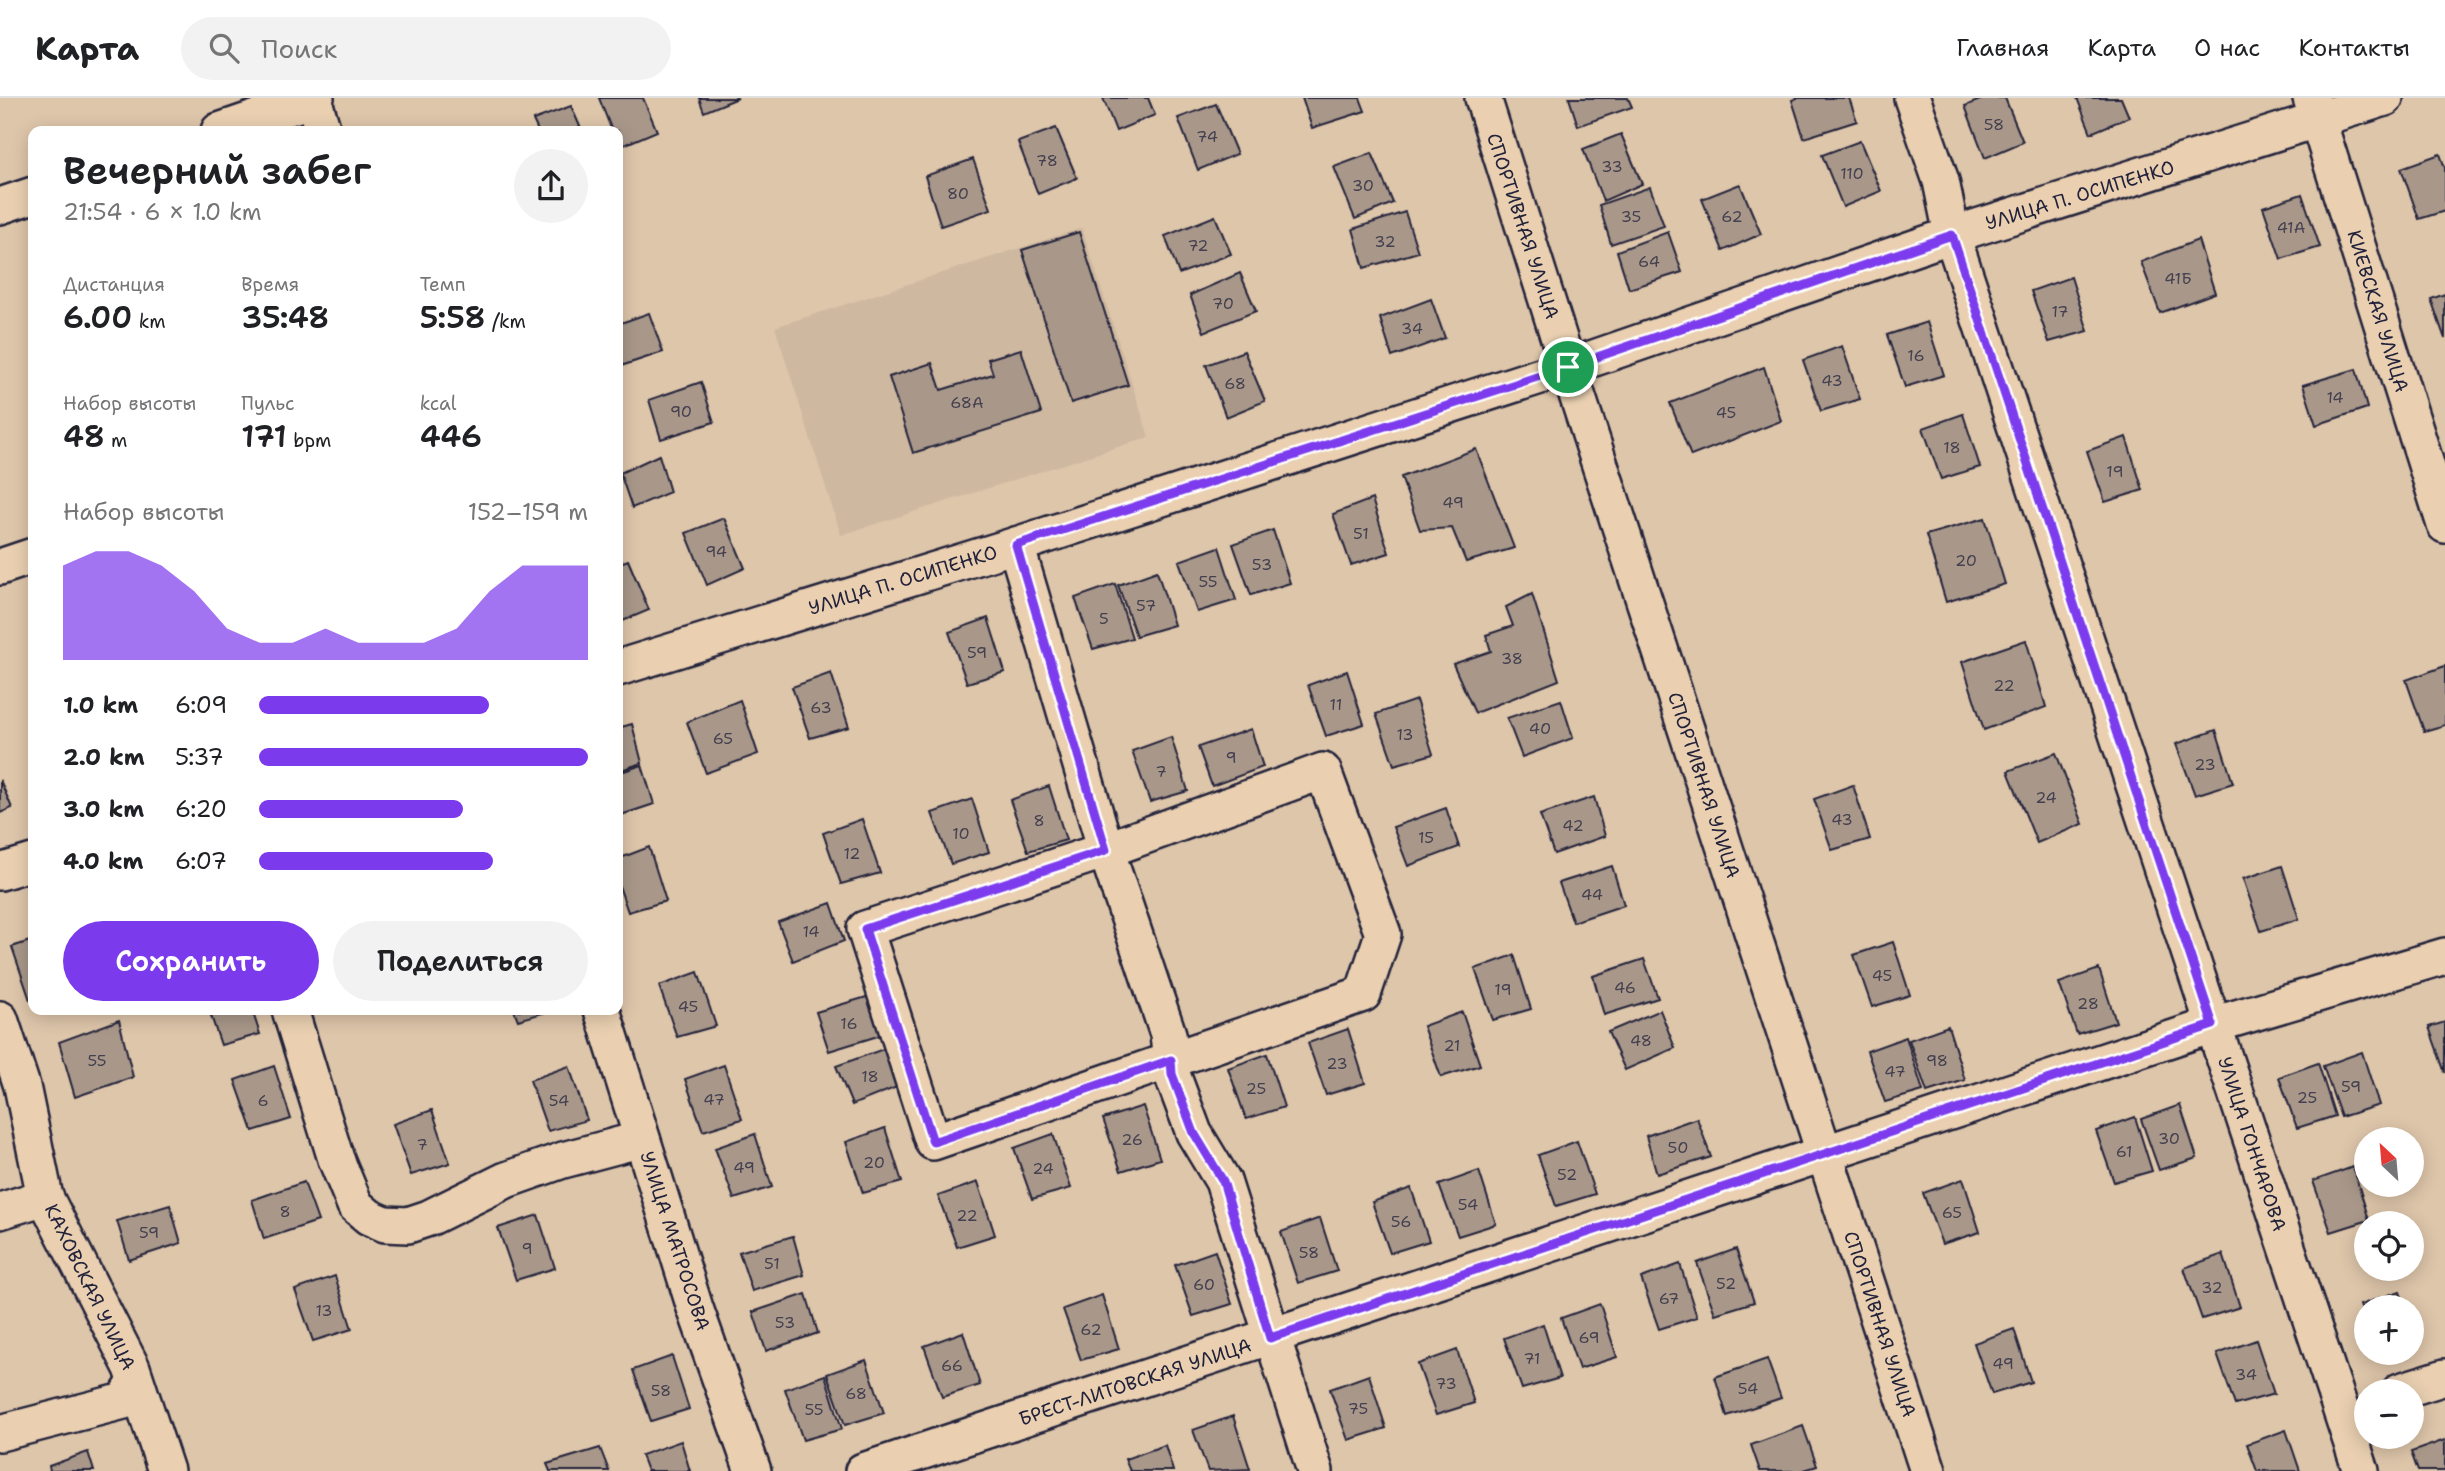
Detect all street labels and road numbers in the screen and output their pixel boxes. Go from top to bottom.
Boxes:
street label: СПОРТИВНАЯ УЛИЦА [1481,130,1565,322]
street label: УЛИЦА П. ОСИПЕНКО [1983,154,2177,236]
street label: КИЕВСКАЯ УЛИЦА [2341,227,2415,395]
street label: УЛИЦА П. ОСИПЕНКО [806,539,1000,621]
street label: СПОРТИВНАЯ УЛИЦА [1662,689,1746,881]
street label: УЛИЦА ГОНЧАРОВА [2212,1054,2292,1235]
street label: УЛИЦА МАТРОСОВА [634,1148,716,1334]
street label: КАХОВСКАЯ УЛИЦА [39,1200,141,1375]
street label: СПОРТИВНАЯ УЛИЦА [1838,1228,1922,1420]
street label: БРЕСТ-ЛИТОВСКАЯ УЛИЦА [1016,1332,1255,1431]

